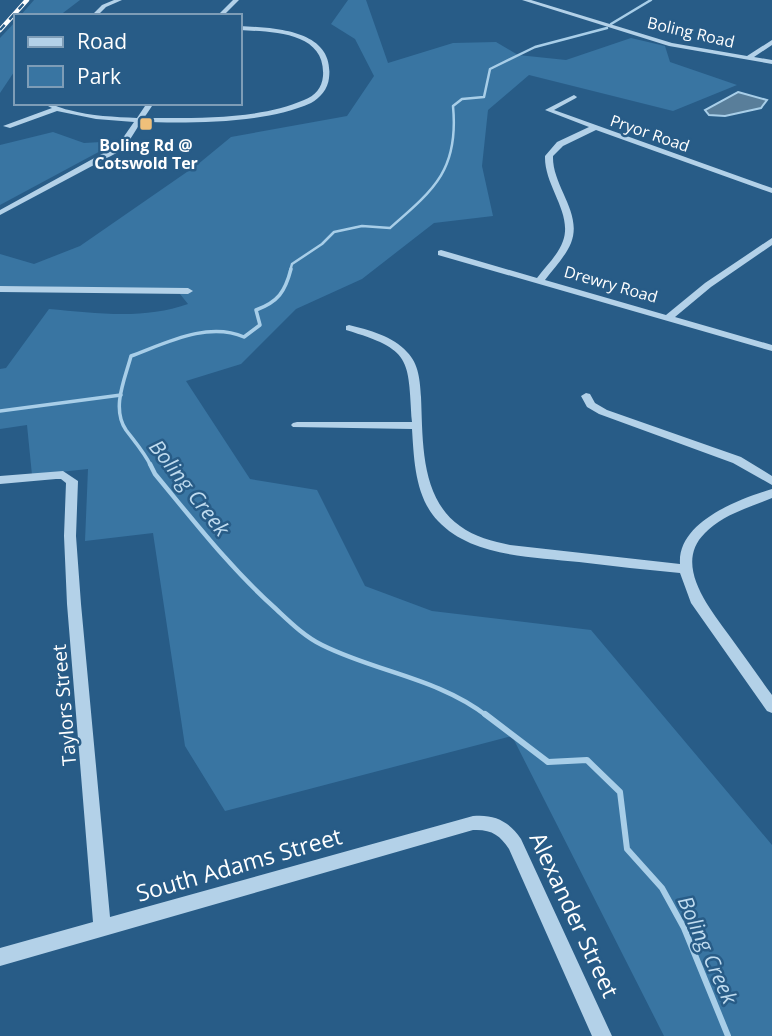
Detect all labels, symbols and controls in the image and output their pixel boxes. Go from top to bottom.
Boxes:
street label: Boling Road [645,11,737,53]
legend [14,14,242,105]
text: Road [77,27,127,55]
text: Park [77,62,121,90]
street label: Pryor Road [607,109,693,157]
marker: Boling Rd @ Cotswold Ter [138,116,154,132]
place label: Boling Rd @ Cotswold Ter [94,134,198,174]
street label: Drewry Road [562,260,660,308]
water label: Boling Creek [143,433,237,542]
street label: Taylors Street [46,643,82,767]
street label: South Adams Street [132,819,345,909]
street label: Alexander Street [523,827,627,1002]
water label: Boling Creek [672,891,744,1009]

